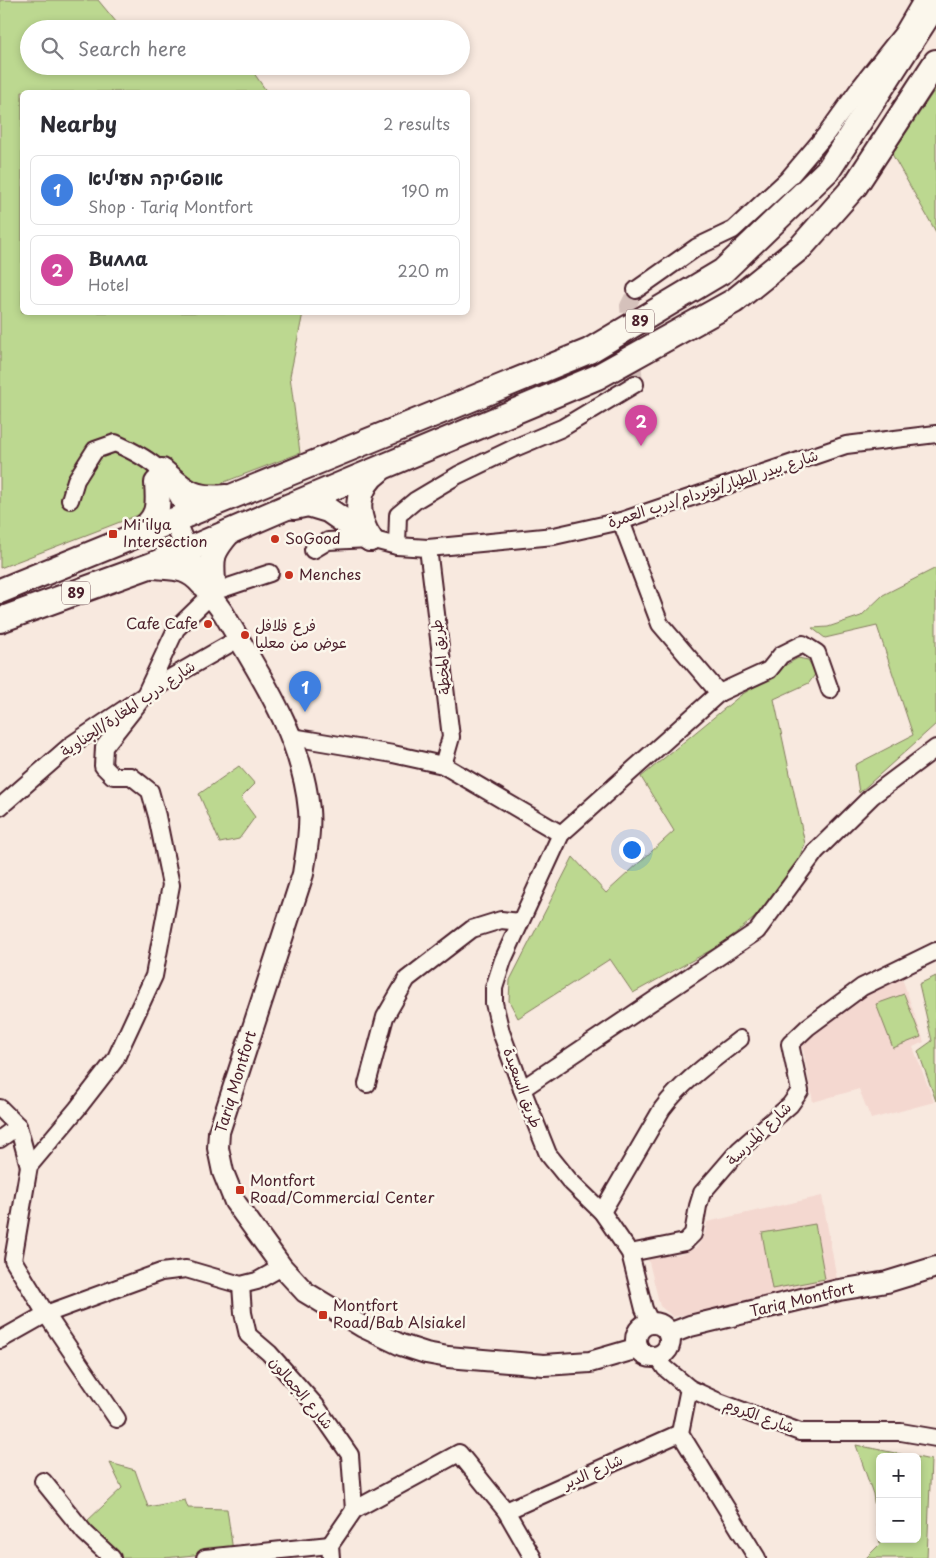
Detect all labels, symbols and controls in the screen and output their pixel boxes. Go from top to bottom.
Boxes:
search box [20,20,470,75]
icon: search [38,34,66,62]
text: Search here [78,34,187,62]
text: Nearby [40,107,117,139]
text: 2 results [383,111,450,135]
text: אופטיקה מעיליא [88,163,223,191]
text: 1 [53,178,61,202]
text: 190 m [401,178,449,202]
text: Shop · Tariq Montfort [88,194,253,218]
text: Вилла [88,244,148,272]
text: 2 [51,258,63,282]
text: 220 m [398,258,449,282]
text: Hotel [88,272,129,296]
road number: 89 [626,310,654,332]
pin: 2 [625,405,657,446]
street label: شارع بيدر الطيار/نوتردام/درب العمرة [604,443,821,534]
place label: Mi'ilya Intersection [123,512,208,552]
place label: SoGood [285,526,341,549]
marker: Mi'ilya Intersection [107,528,119,540]
marker: SoGood [269,533,281,545]
place label: Menches [299,562,361,585]
marker: Menches [283,569,295,581]
road number: 89 [62,582,90,604]
place label: Cafe Cafe [126,611,198,634]
place label: فرع فلافل عوض من معليا [255,613,347,653]
marker: Cafe Cafe [202,618,214,630]
street label: طريق المخطة [423,618,456,696]
marker: فرع فلافل عوض من معليا [239,629,251,641]
street label: شارع درب المغارة/الجناوية [55,654,199,762]
pin: 1 [289,671,321,712]
your location [619,837,645,863]
street label: Tariq Montfort [208,1027,261,1136]
street label: طريق السعيدة [498,1044,549,1131]
street label: شارع المدرسة [720,1096,796,1170]
place label: Montfort Road/Commercial Center [250,1168,435,1208]
marker: Montfort Road/Commercial Center [234,1184,246,1196]
street label: Tariq Montfort [747,1275,856,1322]
place label: Montfort Road/Bab Alsiakel [333,1293,466,1333]
marker: Montfort Road/Bab Alsiakel [317,1309,329,1321]
street label: شارع الجمالون [265,1350,340,1434]
street label: شارع الكروم [720,1391,798,1440]
street label: شارع الدير [558,1447,626,1494]
map controls [876,1453,921,1543]
button: + [876,1453,921,1498]
button: − [876,1498,921,1543]

